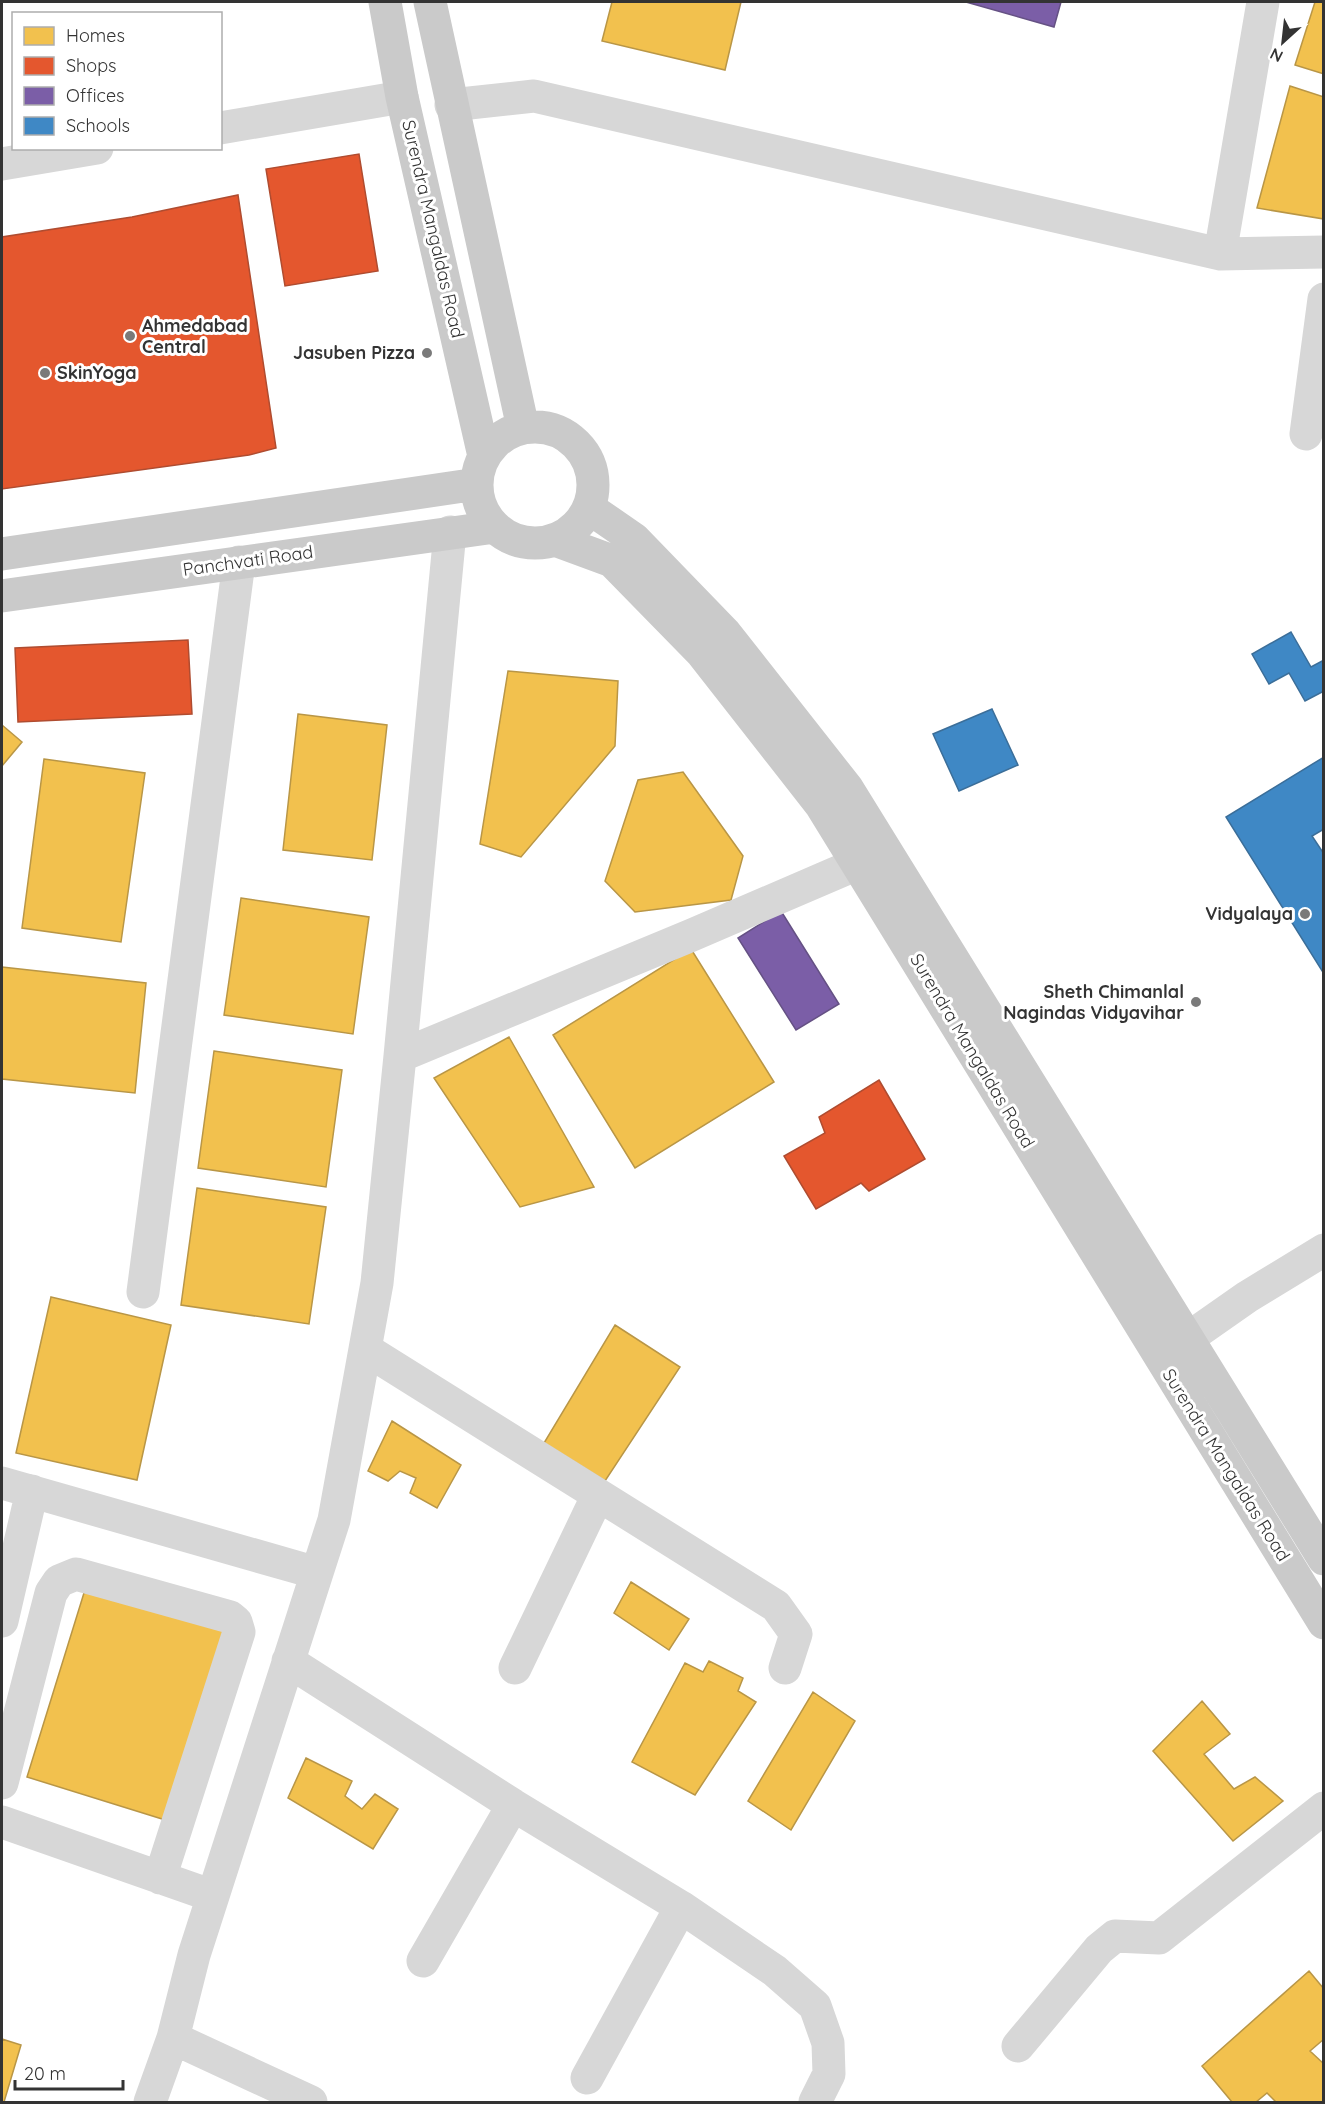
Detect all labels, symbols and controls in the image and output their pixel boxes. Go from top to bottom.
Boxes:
legend [12,12,222,150]
north arrow [1253,12,1313,72]
text: Homes [66,24,125,47]
text: N [1266,44,1286,67]
text: Shops [66,54,117,77]
text: Offices [66,84,125,107]
text: Schools [66,114,130,137]
street label: Surendra Mangaldas Road [397,118,470,340]
place label: Ahmedabad Central [142,314,248,358]
marker: Ahmedabad Central [123,329,137,343]
place label: Jasuben Pizza [293,341,415,364]
marker: Jasuben Pizza [420,346,434,360]
place label: SkinYoga [57,361,136,384]
marker: SkinYoga [38,366,52,380]
street label: Panchvati Road [181,540,315,581]
place label: Vidyalaya [1205,902,1293,925]
marker: Vidyalaya [1298,907,1312,921]
street label: Surendra Mangaldas Road [905,949,1040,1152]
place label: Sheth Chimanlal Nagindas Vidyavihar [1003,980,1184,1024]
marker: Sheth Chimanlal Nagindas Vidyavihar [1189,995,1203,1009]
street label: Surendra Mangaldas Road [1158,1364,1295,1565]
scale bar [15,2053,123,2091]
text: 20 m [24,2062,66,2085]

